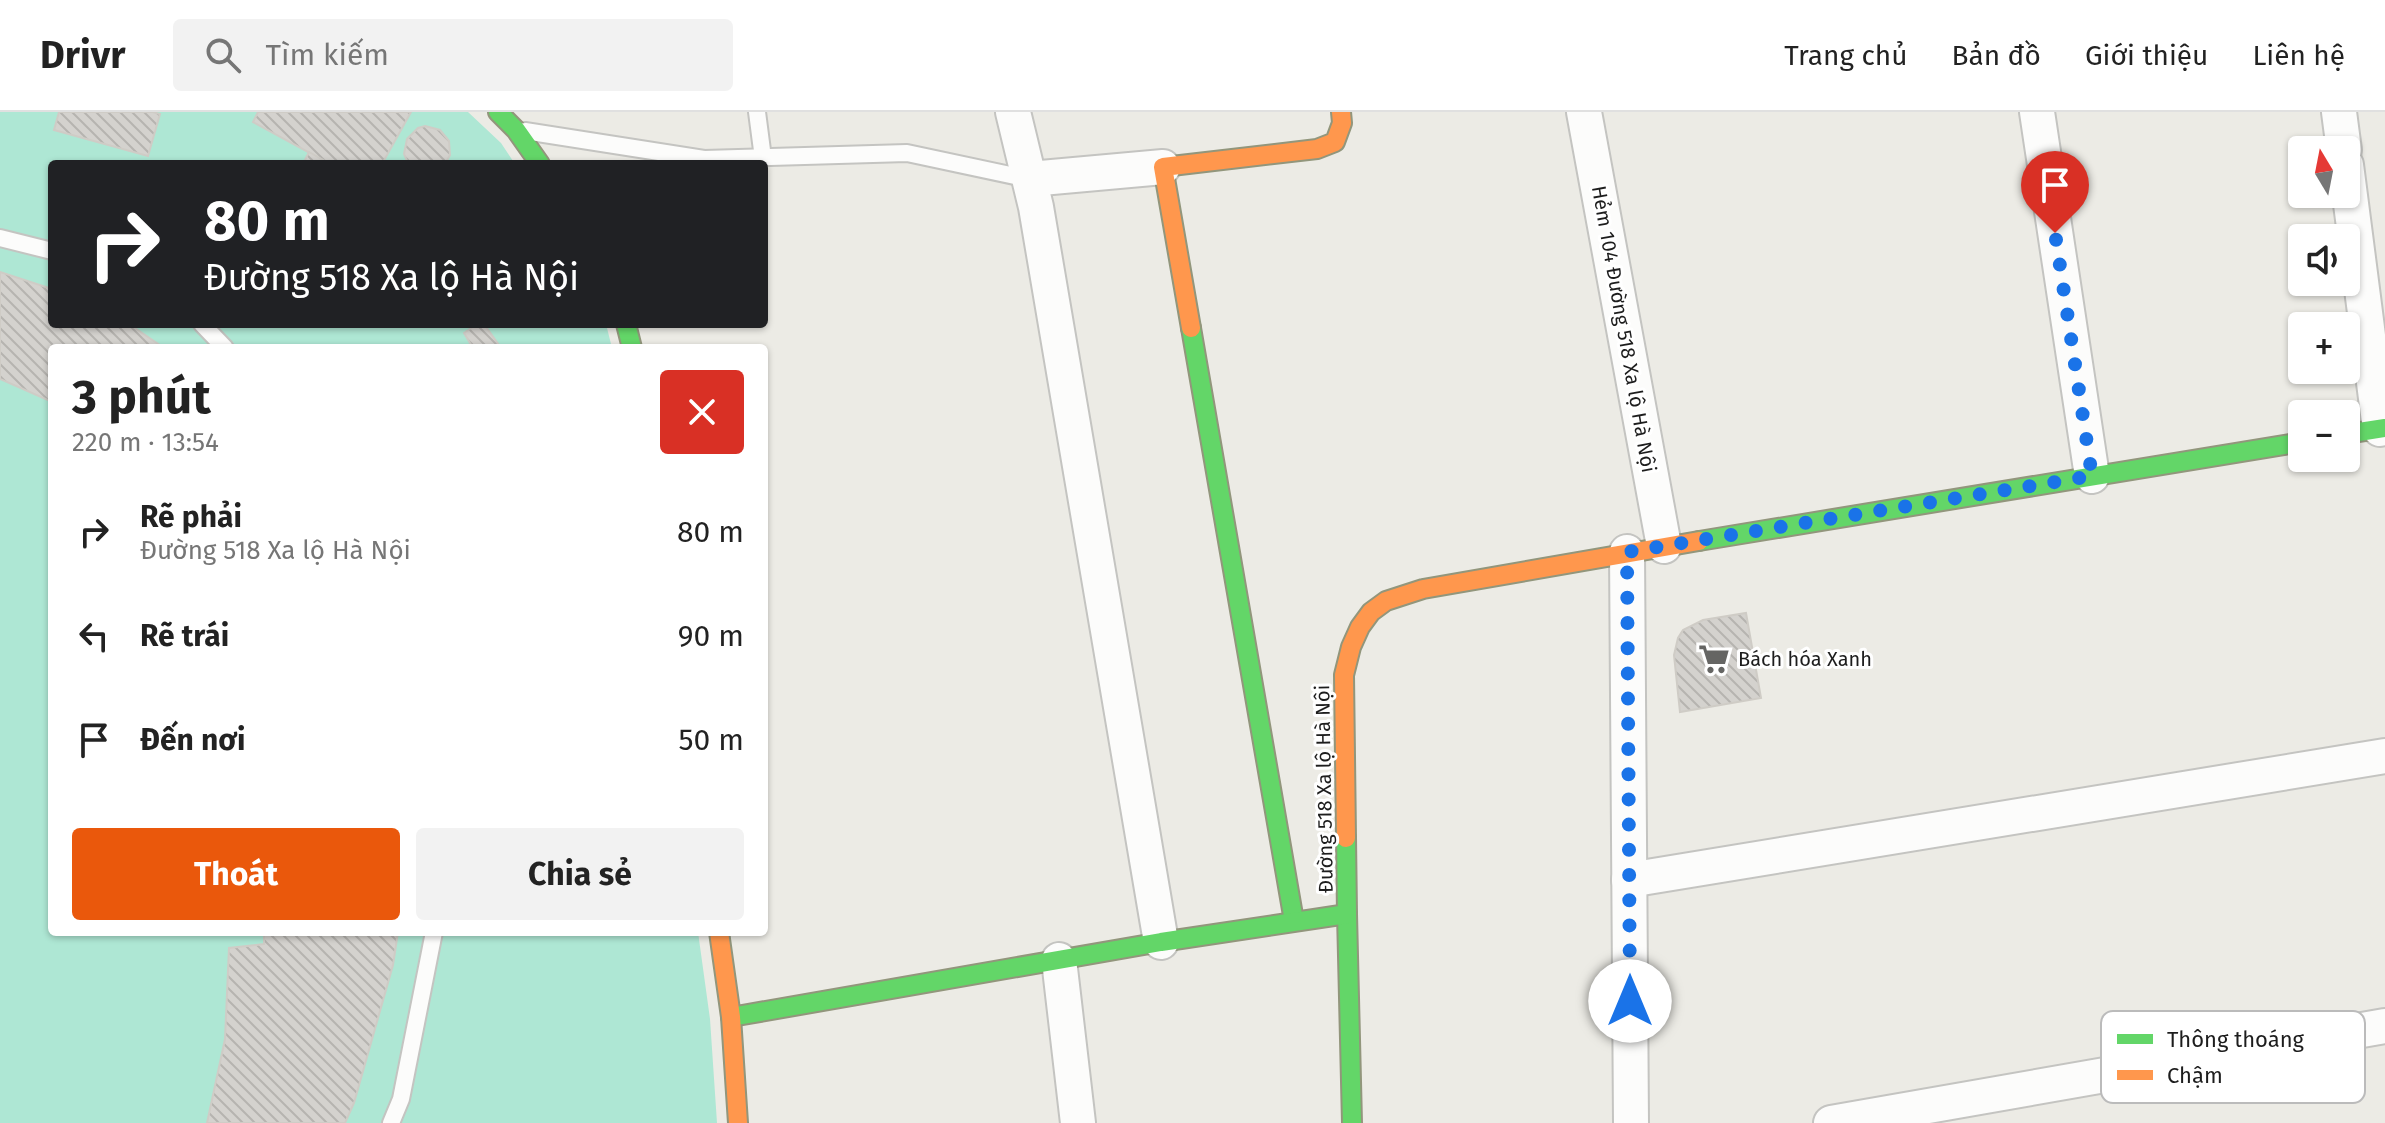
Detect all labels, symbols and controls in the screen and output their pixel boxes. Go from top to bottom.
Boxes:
search box [173,19,733,91]
text: Drivr [40,32,125,78]
icon: search [201,33,245,77]
text: Tìm kiếm [265,37,389,73]
text: Trang chủ [1784,39,1908,72]
text: Bản đồ [1952,39,2041,72]
text: Giới thiệu [2085,39,2208,72]
text: Liên hệ [2252,39,2345,72]
north arrow [2288,136,2360,208]
map controls [2288,136,2360,472]
pin [2021,151,2089,233]
icon: arrive [2033,163,2077,207]
street label: Hẻm 104 Đường 518 Xa lộ Hà Nội [1587,184,1661,474]
text: 80 m [204,188,330,255]
icon: right [72,192,176,296]
button: sound [2288,224,2360,296]
text: Đường 518 Xa lộ Hà Nội [204,256,579,300]
button: + [2288,312,2360,384]
text: 3 phút [72,368,211,426]
button: close [660,370,744,454]
button: − [2288,400,2360,472]
text: 220 m · 13:54 [72,427,219,458]
text: Rẽ phải [140,499,242,535]
icon: right [72,510,116,554]
text: 80 m [677,514,744,550]
text: Đường 518 Xa lộ Hà Nội [140,535,411,566]
icon: left [72,614,116,658]
text: Rẽ trái [140,618,229,654]
text: 90 m [678,618,744,654]
supermarket icon: Bách hóa Xanh [1697,642,1731,676]
place label: Bách hóa Xanh [1738,647,1872,671]
street label: Đường 518 Xa lộ Hà Nội [1310,685,1338,893]
icon: arrive [72,718,116,762]
text: Đến nơi [140,722,245,758]
text: 50 m [679,722,744,758]
button: Thoát [72,828,400,920]
button: Chia sẻ [416,828,744,920]
position arrow [1588,959,1672,1043]
legend [2101,1011,2365,1103]
text: Thông thoáng [2167,1026,2305,1053]
text: Chậm [2167,1062,2223,1089]

